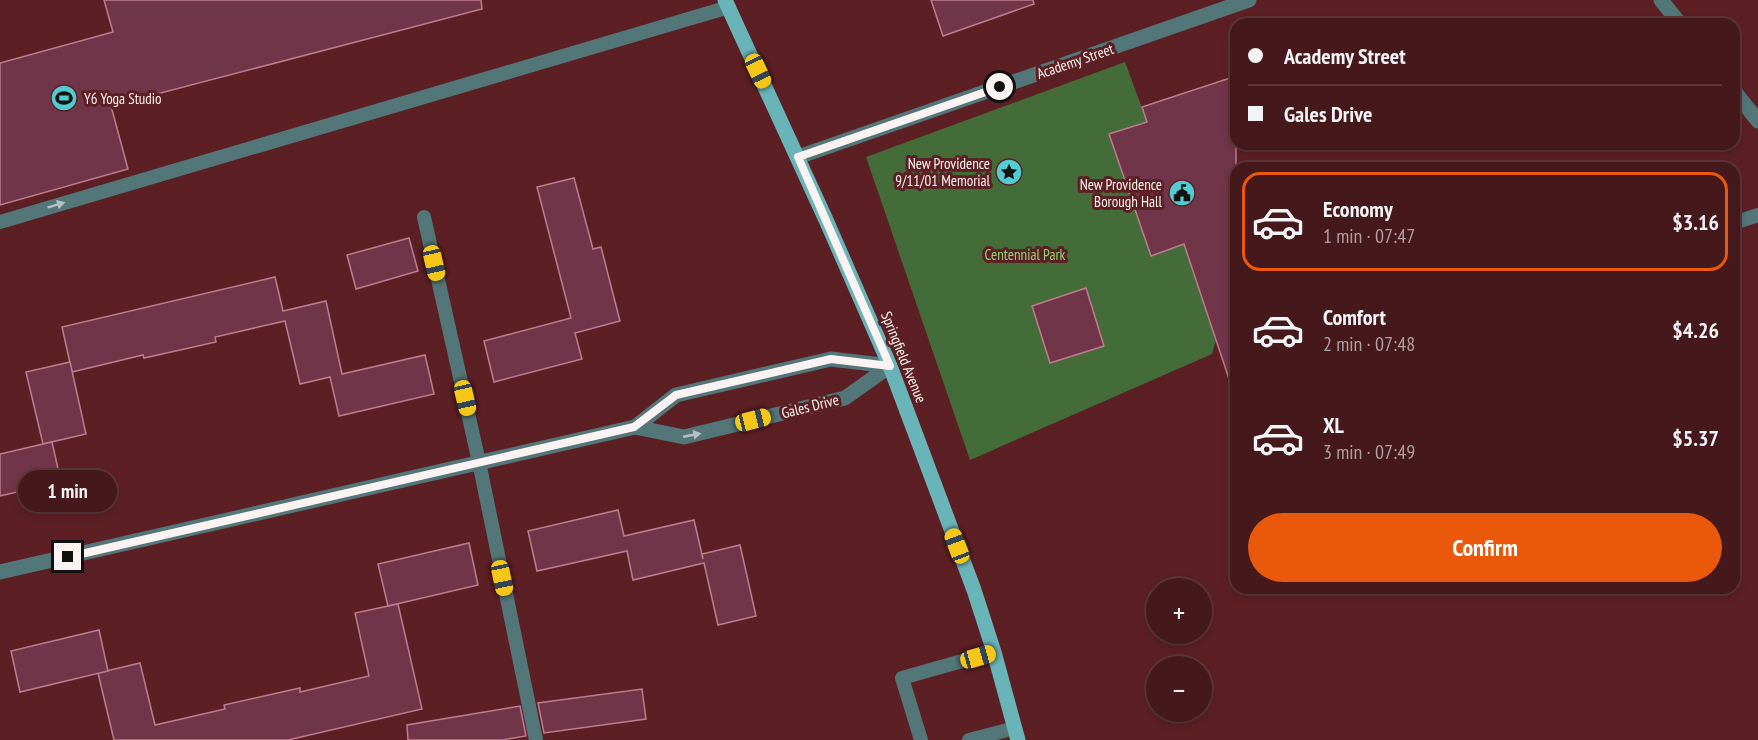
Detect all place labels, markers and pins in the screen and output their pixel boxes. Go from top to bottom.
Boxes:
sports icon: Y6 Yoga Studio [49,83,79,113]
place label: Y6 Yoga Studio [84,89,162,108]
place label: New Providence 9/11/01 Memorial [895,154,991,190]
place icon: New Providence 9/11/01 Memorial [994,157,1024,187]
place label: New Providence Borough Hall [1080,175,1163,211]
public building icon: New Providence Borough Hall [1167,178,1197,208]

